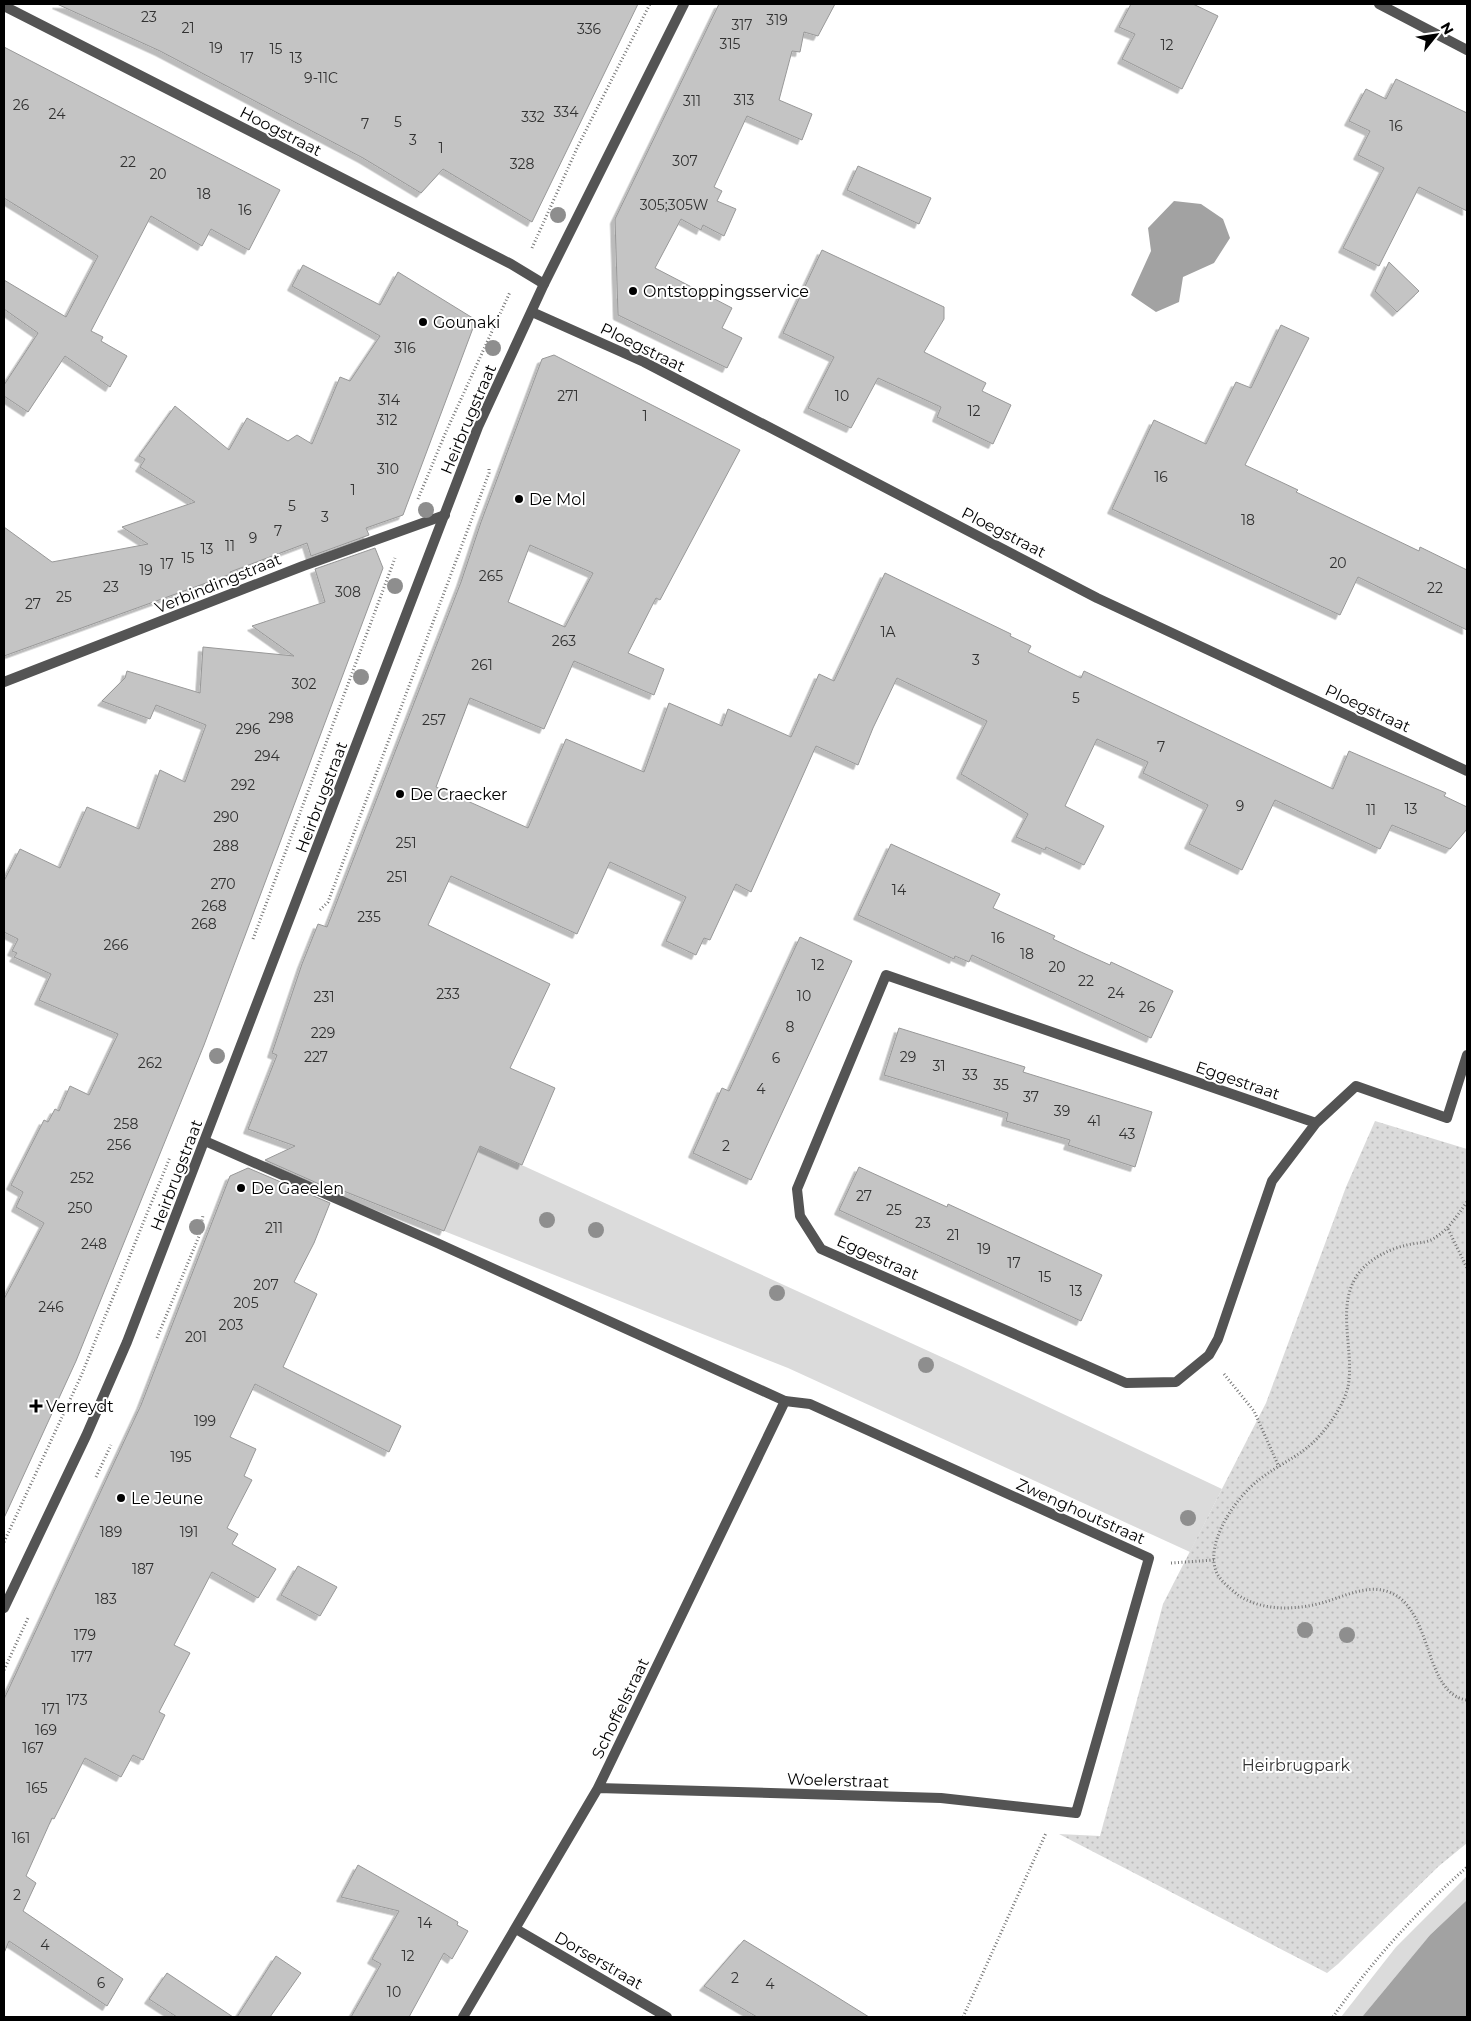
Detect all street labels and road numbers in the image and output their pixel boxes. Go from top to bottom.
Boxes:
street label: Hoogstraat [237,103,325,160]
street label: Ploegstraat [597,319,689,376]
street label: Heirbrugstraat [437,361,500,477]
street label: Ploegstraat [959,503,1049,562]
street label: Verbindingstraat [152,549,285,617]
street label: Ploegstraat [1322,680,1414,737]
street label: Heirbrugstraat [292,738,352,856]
street label: Eggestraat [1193,1057,1283,1104]
street label: Heirbrugstraat [147,1116,207,1234]
street label: Eggestraat [834,1231,922,1284]
street label: Zwenghoutstraat [1013,1475,1149,1549]
street label: Schoffelstraat [588,1654,653,1762]
street label: Woelerstraat [786,1769,890,1792]
street label: Dorserstraat [551,1927,647,1994]

